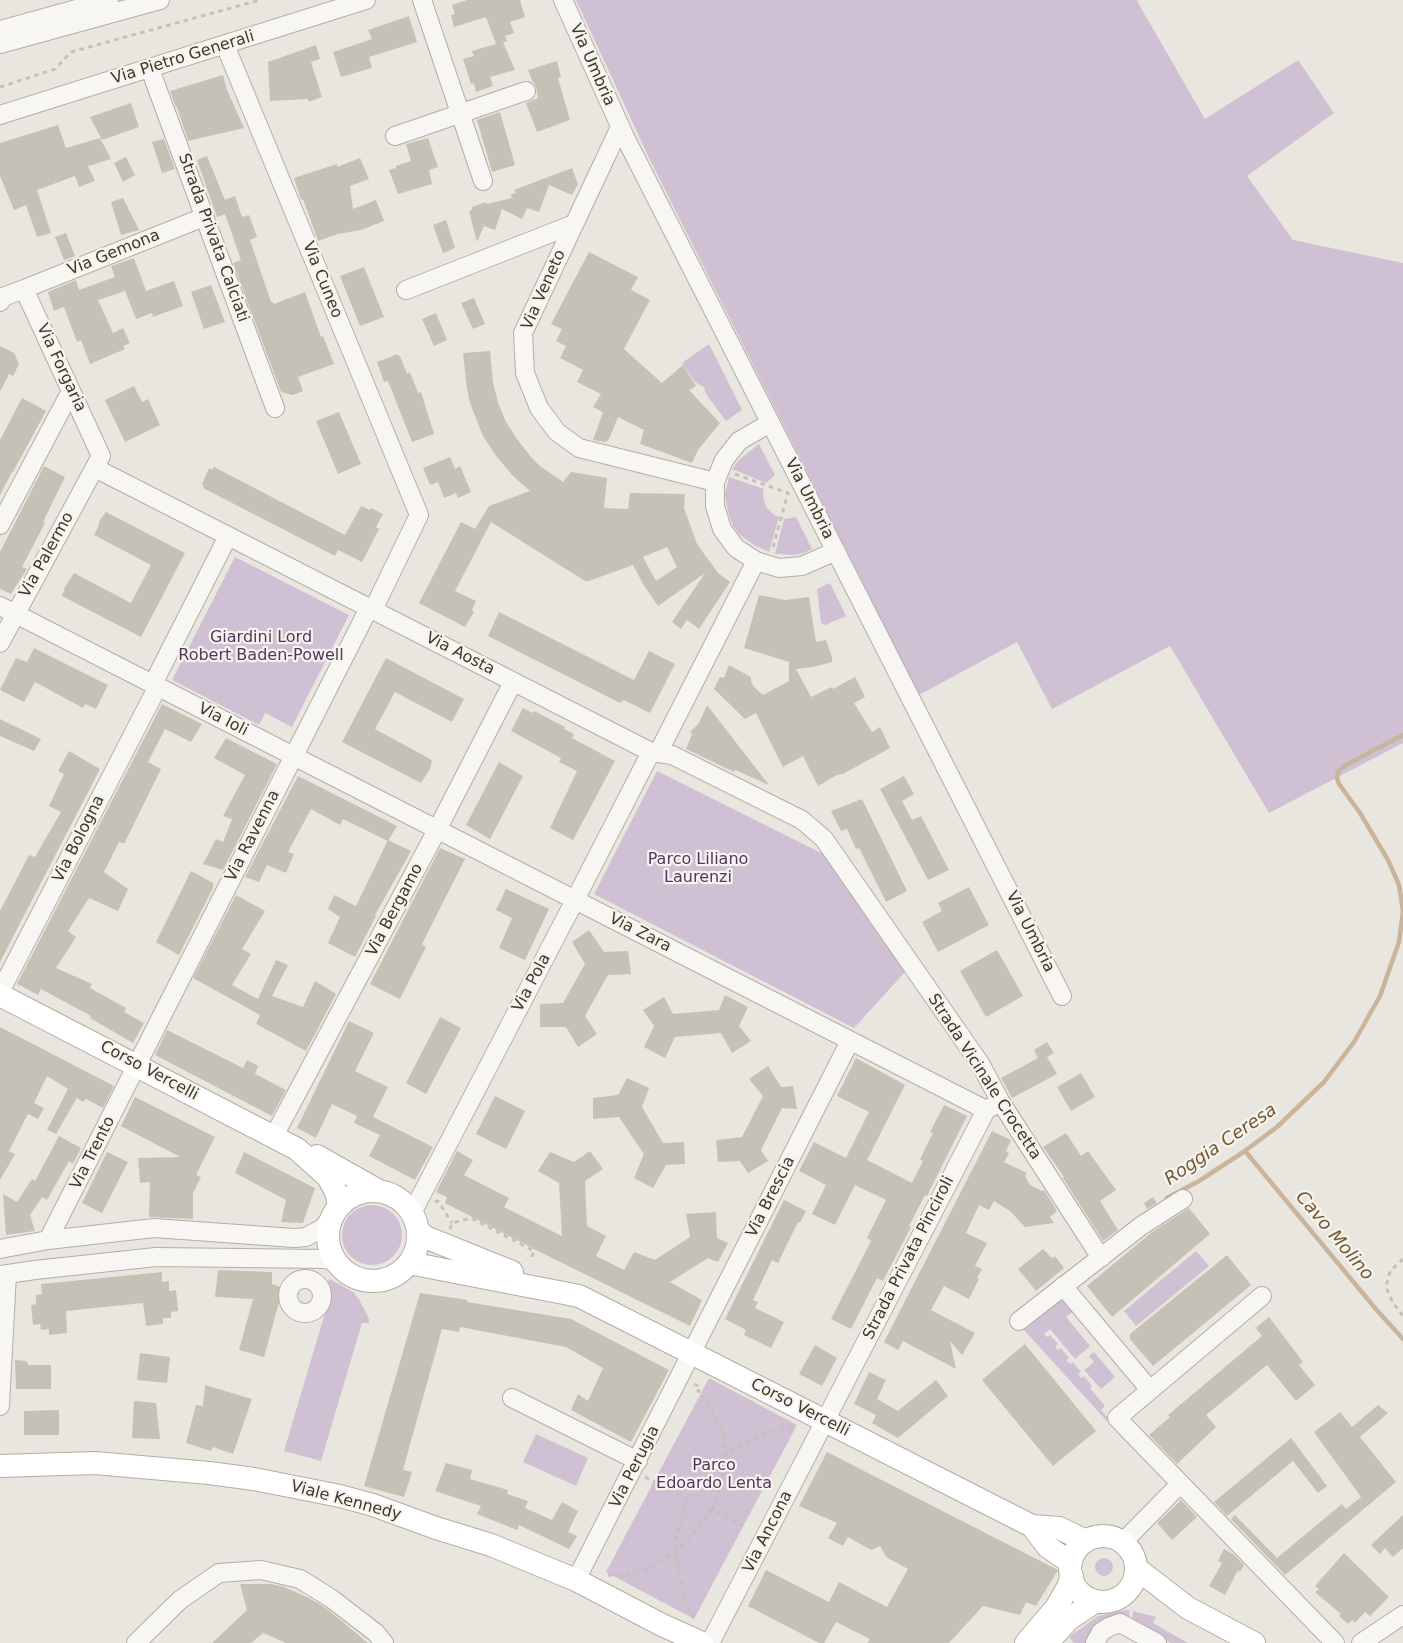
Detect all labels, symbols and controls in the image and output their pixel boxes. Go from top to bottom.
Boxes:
street label: Via Umbria [565,21,619,109]
street label: Via Pietro Generali [109,27,257,89]
street label: Strada Privata Calciati [174,151,252,325]
street label: Via Gemona [65,226,163,280]
street label: Via Cuneo [298,239,346,321]
street label: Via Veneto [518,247,570,333]
street label: Via Forgaria [32,321,90,415]
street label: Via Umbria [780,455,838,543]
street label: Via Palermo [16,509,78,601]
park label: Giardini Lord Robert Baden-Powell [178,628,344,666]
street label: Via Aosta [422,628,498,680]
street label: Via Ioli [195,699,251,741]
street label: Via Ravenna [222,787,284,885]
street label: Via Bologna [49,792,109,886]
park label: Parco Liliano Laurenzi [648,850,748,888]
street label: Via Bergamo [362,860,428,960]
street label: Via Umbria [1001,888,1059,976]
street label: Via Zara [606,909,674,957]
street label: Via Pola [509,951,555,1015]
street label: Strada Vicinale Crocetta [923,991,1045,1163]
street label: Corso Vercelli [97,1037,201,1105]
water label: Roggia Ceresa [1161,1100,1281,1190]
street label: Via Trento [66,1113,120,1193]
street label: Via Brescia [742,1153,800,1241]
street label: Strada Privata Pinciroli [859,1173,959,1343]
water label: Cavo Molino [1290,1187,1378,1285]
street label: Corso Vercelli [747,1375,853,1441]
street label: Via Perugia [606,1423,664,1511]
park label: Parco Edoardo Lenta [656,1456,772,1494]
street label: Viale Kennedy [289,1477,403,1525]
street label: Via Ancona [739,1488,797,1576]

